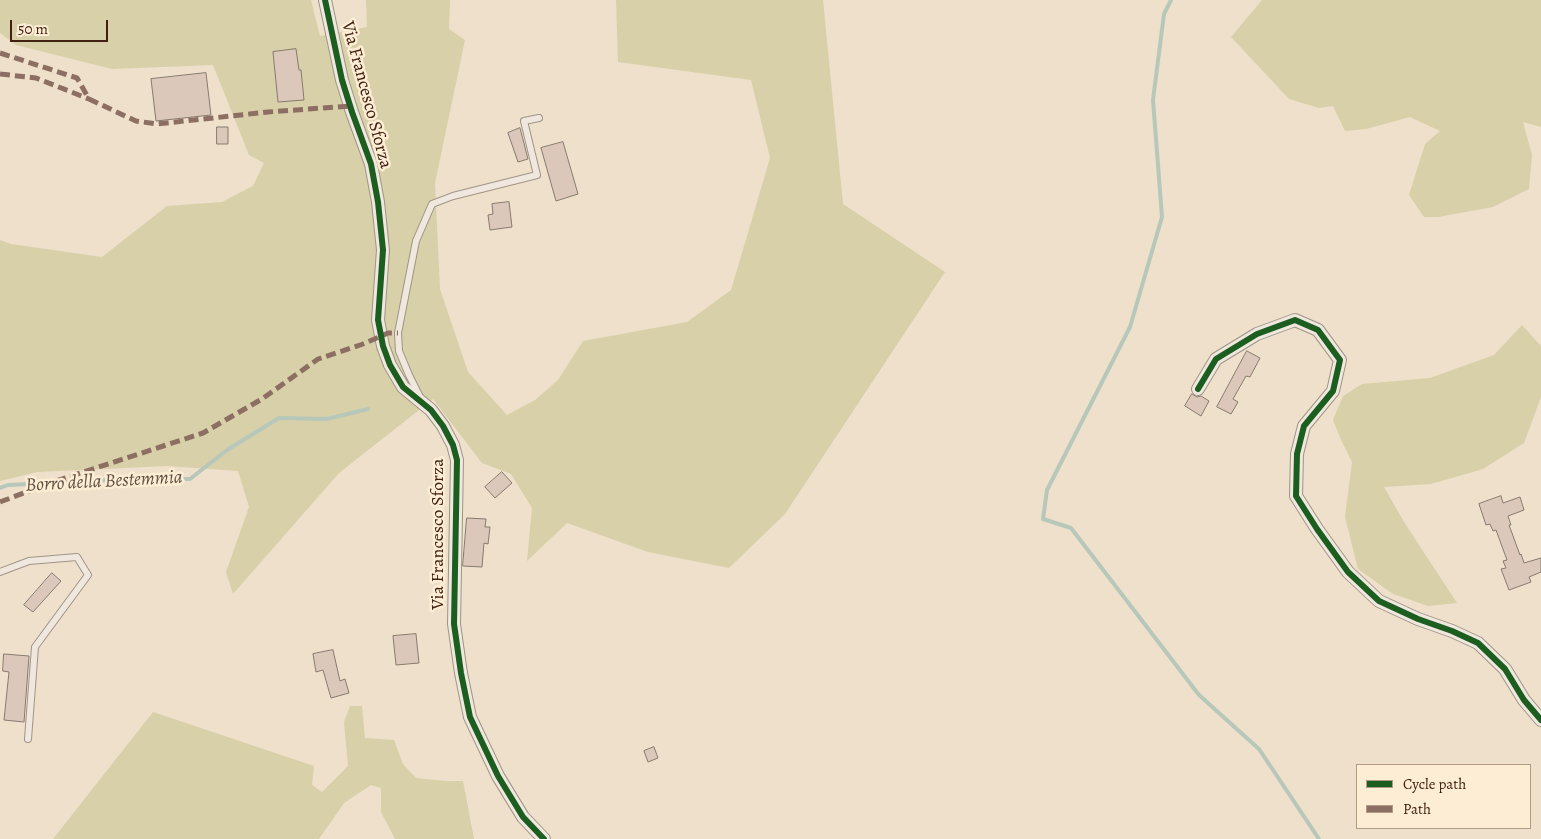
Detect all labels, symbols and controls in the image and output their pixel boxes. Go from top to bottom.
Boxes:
scale bar [12,10,110,42]
text: 50 m [18,19,48,39]
street label: Via Francesco Sforza [336,19,396,171]
street label: Via Francesco Sforza [428,458,450,610]
water label: Borro della Bestemmia [25,467,183,497]
legend [1356,764,1531,829]
text: Cycle path [1403,774,1466,794]
text: Path [1403,799,1431,819]

